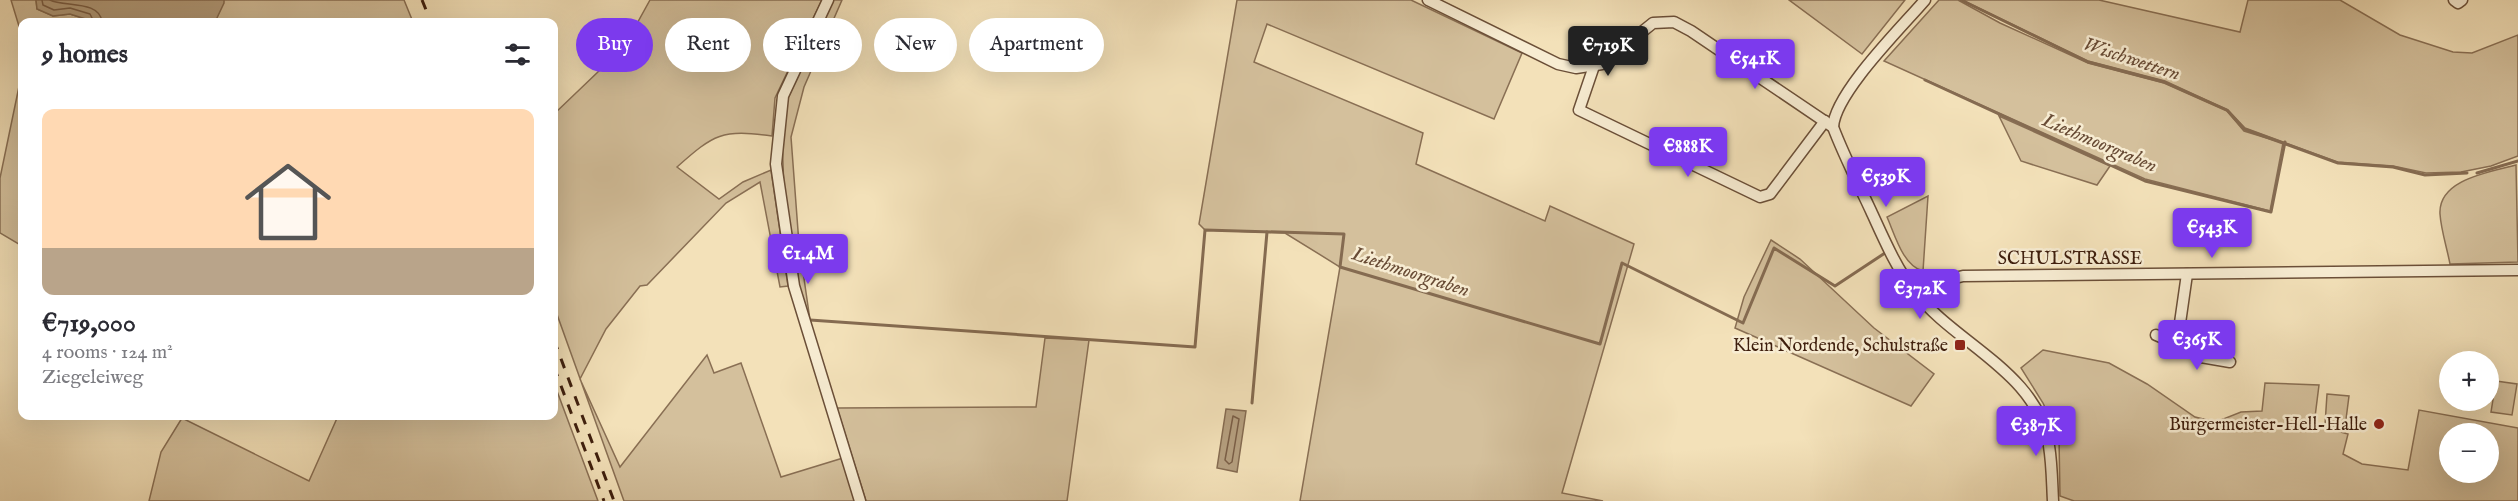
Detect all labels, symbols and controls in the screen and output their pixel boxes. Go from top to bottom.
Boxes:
chip: Buy [576,18,653,72]
chip: Rent [665,18,751,72]
chip: Filters [763,18,862,72]
chip: New [874,18,957,72]
chip: Apartment [969,18,1104,72]
pin: €719K [1566,26,1650,77]
water label: Wischwettern [2080,32,2183,87]
text: €719K [1582,33,1634,58]
text: 9 homes [42,38,128,71]
icon: filters [501,38,534,71]
pin: €541K [1713,39,1797,90]
text: €541K [1730,46,1780,71]
water label: Liethmoorgraben [2037,108,2161,180]
pin: €888K [1646,127,1730,178]
text: €888K [1663,134,1713,159]
icon: home [234,148,342,256]
pin: €539K [1844,157,1928,208]
text: €539K [1861,164,1911,189]
pin: €543K [2170,208,2254,259]
text: €543K [2187,215,2237,240]
pin: €1.4M [766,234,850,285]
text: €1.4M [782,241,834,266]
water label: Liethmoorgraben [1347,241,1473,304]
street label: SCHULSTRASSE [1998,248,2142,271]
pin: €372K [1878,269,1962,320]
text: €372K [1894,276,1946,301]
text: €719,000 [42,307,136,340]
pin: €365K [2155,320,2239,371]
text: €365K [2172,327,2222,352]
place label: Klein Nordende, Schulstraße [1733,335,1948,358]
marker: Klein Nordende, Schulstraße [1953,338,1967,352]
text: 4 rooms · 124 m² [42,340,173,365]
map controls [2439,351,2499,483]
button: + [2439,351,2499,411]
text: Ziegeleiweg [42,365,143,390]
pin: €387K [1994,406,2078,457]
text: €387K [2011,413,2061,438]
place label: Bürgermeister-Hell-Halle [2169,414,2367,437]
marker: Bürgermeister-Hell-Halle [2372,417,2386,431]
button: − [2439,423,2499,483]

